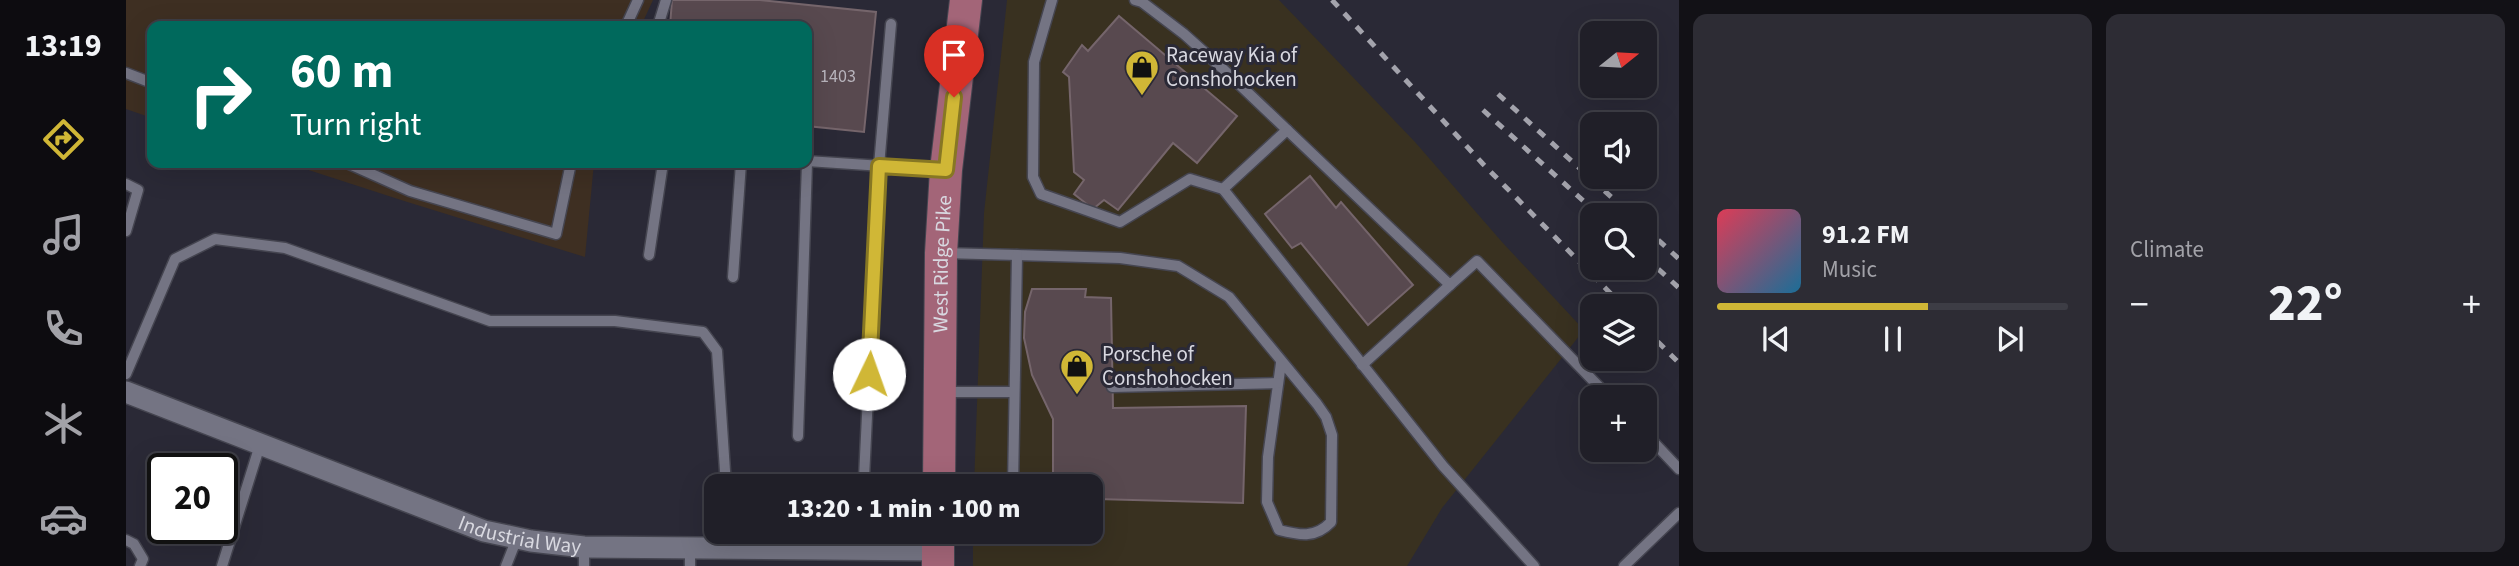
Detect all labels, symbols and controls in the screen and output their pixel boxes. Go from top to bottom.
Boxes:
north arrow [1580,21,1657,98]
map controls [1580,21,1657,462]
text: 13:19 [24,23,102,69]
pin [924,25,984,97]
icon: arrive [935,36,973,74]
text: 60 m [290,37,394,107]
place label: Raceway Kia of Conshohocken [1166,40,1298,94]
shop icon: Raceway Kia of Conshohocken [1123,48,1161,97]
icon: right [175,49,266,140]
house number: 1403 [820,64,856,89]
text: Turn right [290,102,421,148]
button: sound [1580,112,1657,189]
icon: directions [39,115,88,164]
street label: West Ridge Pike [925,194,959,333]
button: search [1580,203,1657,280]
icon: music [39,210,88,259]
text: 91.2 FM [1822,216,1910,253]
text: Climate [2130,233,2204,266]
text: Music [1822,253,1877,286]
text: 22° [2268,267,2343,341]
text: − [2130,278,2149,332]
text: + [2462,278,2481,332]
button: layers [1580,294,1657,371]
icon: phone [39,304,88,353]
icon: previous [1757,320,1795,358]
icon: pause [1874,320,1912,358]
icon: next [1991,320,2029,358]
position arrow [832,337,906,411]
place label: Porsche of Conshohocken [1102,339,1233,393]
shop icon: Porsche of Conshohocken [1058,347,1096,396]
button: + [1580,385,1657,462]
icon: climate [39,399,88,448]
speed limit sign: 20 [147,453,238,544]
text: 13:20 · 1 min · 100 m [787,490,1020,527]
icon: car [39,494,88,543]
street label: Industrial Way [454,507,583,562]

